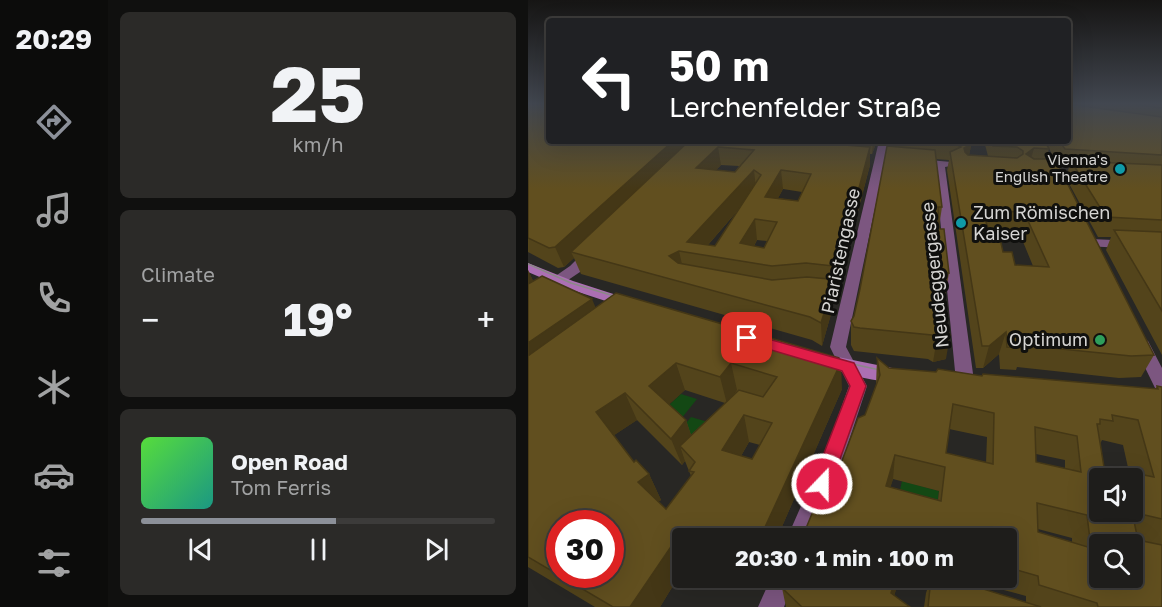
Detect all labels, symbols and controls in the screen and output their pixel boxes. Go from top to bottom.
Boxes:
text: 20:29 [16,23,92,55]
text: 50 m [669,40,769,90]
icon: left [570,42,648,120]
text: 25 [270,46,366,139]
text: Lerchenfelder Straße [669,91,941,123]
icon: directions [33,101,75,143]
text: km/h [293,132,343,156]
place label: Vienna's English Theatre [995,150,1108,185]
marker: Vienna's English Theatre [1113,162,1127,176]
street label: Piaristengasse [816,186,864,316]
icon: music [33,189,75,231]
street label: Neudeggergasse [915,201,953,349]
place label: Zum Römischen Kaiser [973,201,1110,244]
marker: Zum Römischen Kaiser [954,216,968,230]
text: Climate [141,262,215,286]
icon: phone [33,277,75,319]
text: 19° [283,292,353,346]
text: − [141,300,159,339]
text: + [477,300,495,339]
pin [721,312,772,363]
icon: arrive [730,321,763,354]
place label: Optimum [1009,328,1088,350]
marker: Optimum [1093,333,1107,347]
icon: climate [33,366,75,408]
text: Open Road [231,448,348,475]
position arrow [790,452,854,516]
icon: car [33,454,75,496]
map controls [1089,468,1143,588]
button: sound [1089,468,1143,522]
text: Tom Ferris [231,475,331,499]
speed limit sign: 30 [546,510,624,588]
icon: previous [184,533,217,566]
icon: pause [302,533,335,566]
icon: next [420,533,453,566]
button: search [1089,534,1143,588]
icon: filters [33,542,75,584]
text: 20:30 · 1 min · 100 m [735,544,954,571]

